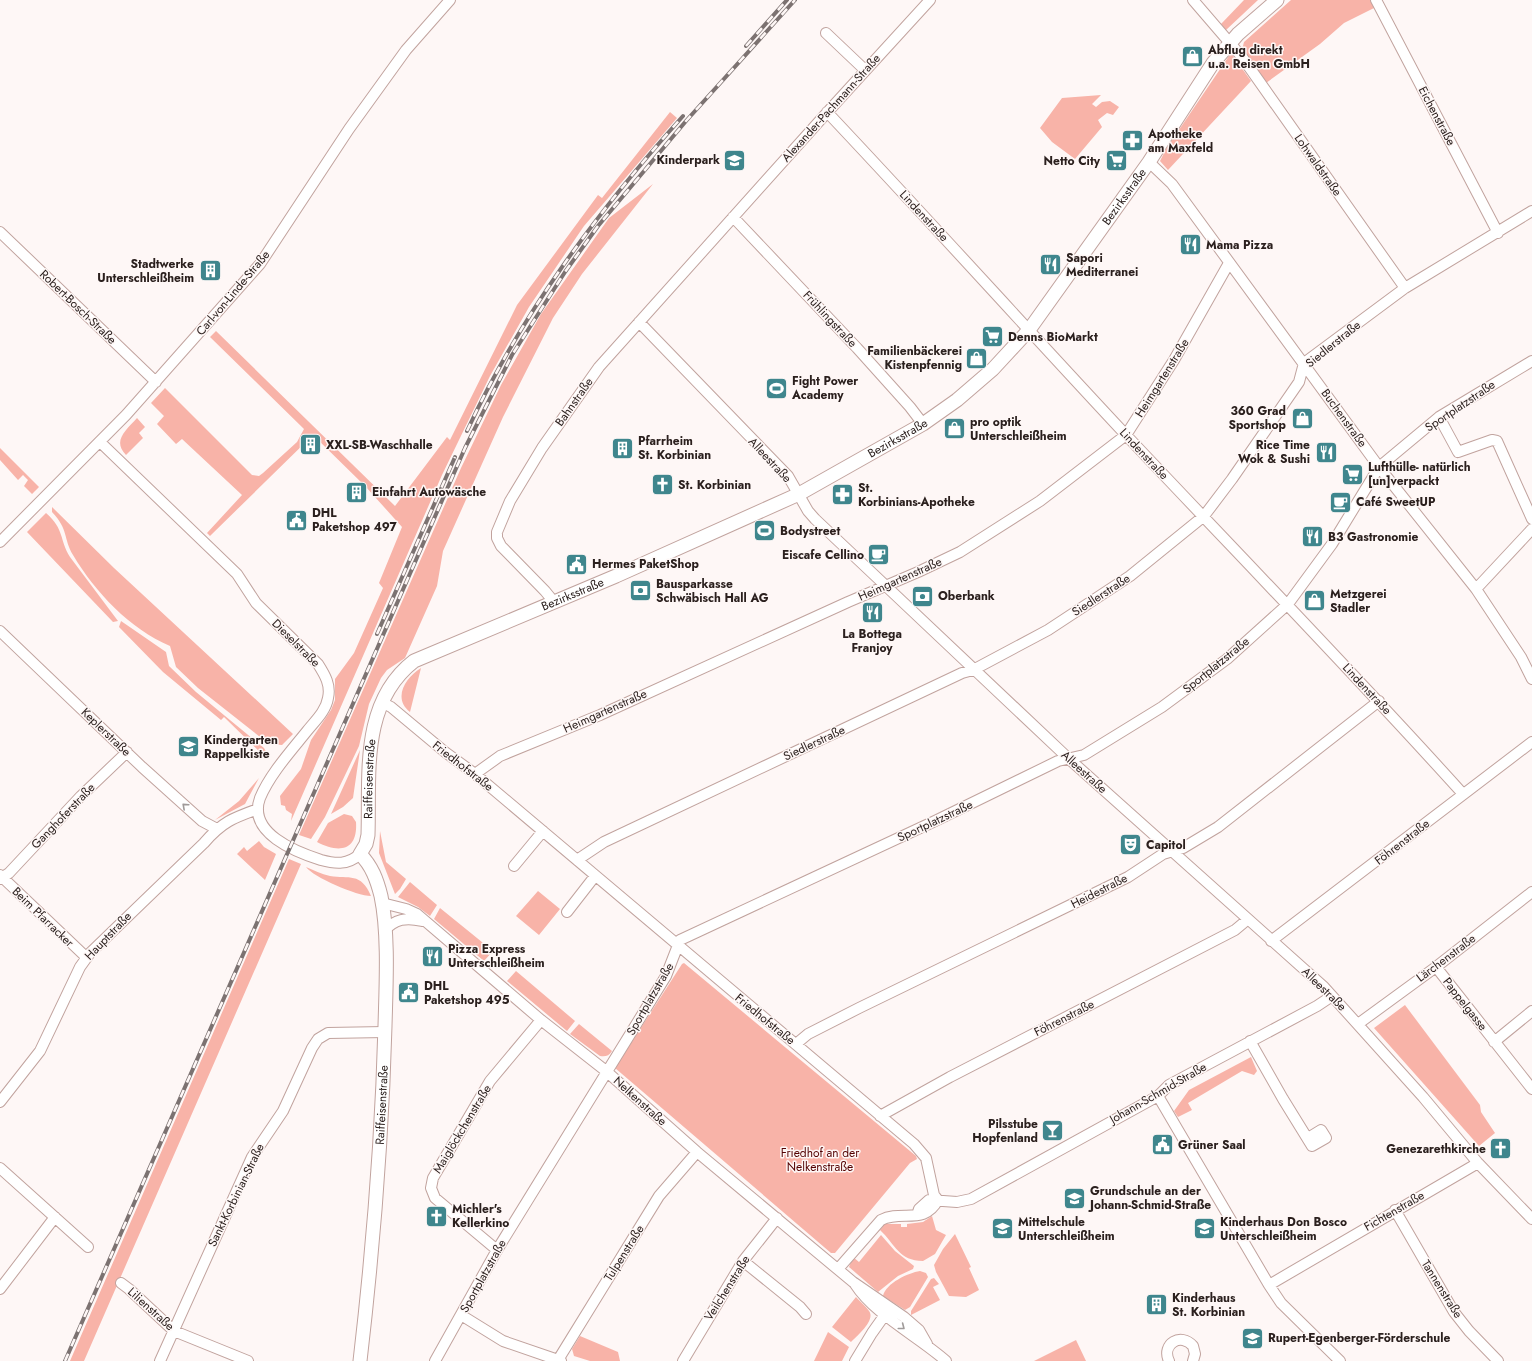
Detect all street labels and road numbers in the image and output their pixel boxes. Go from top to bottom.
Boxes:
street label: Alexander-Pachmann-Straße [777,50,885,166]
street label: Eichenstraße [1414,83,1460,149]
street label: Lohwaldstraße [1290,130,1346,200]
street label: Bezirksstraße [1098,165,1151,229]
street label: Lindenstraße [895,186,953,246]
street label: Carl-von-Linde-Straße [192,246,274,340]
street label: Robert-Bosch-Straße [36,266,120,348]
street label: Frühlingstraße [799,287,861,351]
street label: Siedlerstraße [1302,316,1364,372]
street label: Heimgartenstraße [1131,335,1193,421]
street label: Bahnstraße [551,374,597,430]
street label: Sportplatzstraße [1421,376,1499,436]
street label: Buchenstraße [1317,385,1371,451]
street label: Bezirksstraße [864,414,932,462]
street label: Lindenstraße [1115,424,1173,484]
street label: Alleestraße [744,433,796,487]
street label: Heimgartenstraße [855,552,945,606]
street label: Siedlerstraße [1068,569,1134,621]
street label: Bezirksstraße [539,573,607,615]
street label: Dieselstraße [268,615,324,671]
street label: Sportplatzstraße [1179,632,1253,698]
street label: Lindenstraße [1338,659,1396,719]
street label: Heimgartenstraße [560,684,650,738]
street label: Keplerstraße [77,704,135,760]
street label: Siedlerstraße [780,721,848,765]
street label: Friedhofstraße [429,736,497,796]
street label: Raiffeisenstraße [359,738,381,819]
street label: Alleestraße [1057,746,1111,798]
street label: Ganghoferstraße [27,779,99,853]
street label: Sportplatzstraße [894,796,976,846]
street label: Föhrenstraße [1371,815,1433,869]
street label: Heidestraße [1068,869,1130,913]
street label: Beim Pfarracker [8,883,79,952]
street label: Hauptstraße [80,908,136,964]
street label: Lärchenstraße [1413,930,1479,986]
street label: Sportplatzstraße [622,959,678,1039]
street label: Alleestraße [1297,963,1351,1015]
street label: Pappelgasse [1438,974,1492,1034]
street label: Friedhofstraße [731,989,799,1049]
street label: Föhrenstraße [1031,995,1097,1041]
street label: Johann-Schmid-Straße [1104,1058,1210,1129]
street label: Raiffeisenstraße [371,1065,393,1145]
street label: Nelkenstraße [609,1072,671,1130]
street label: Maiglöckchenstraße [428,1081,496,1177]
street label: Sankt-Korbinian-Straße [203,1140,269,1250]
street label: Fichtenstraße [1360,1186,1428,1236]
street label: Tulpenstraße [600,1221,648,1285]
street label: Sportplatzstraße [455,1236,511,1316]
street label: Veilchenstraße [700,1252,754,1324]
street label: Tannenstraße [1417,1256,1467,1322]
street label: Lilienstraße [124,1283,178,1335]

